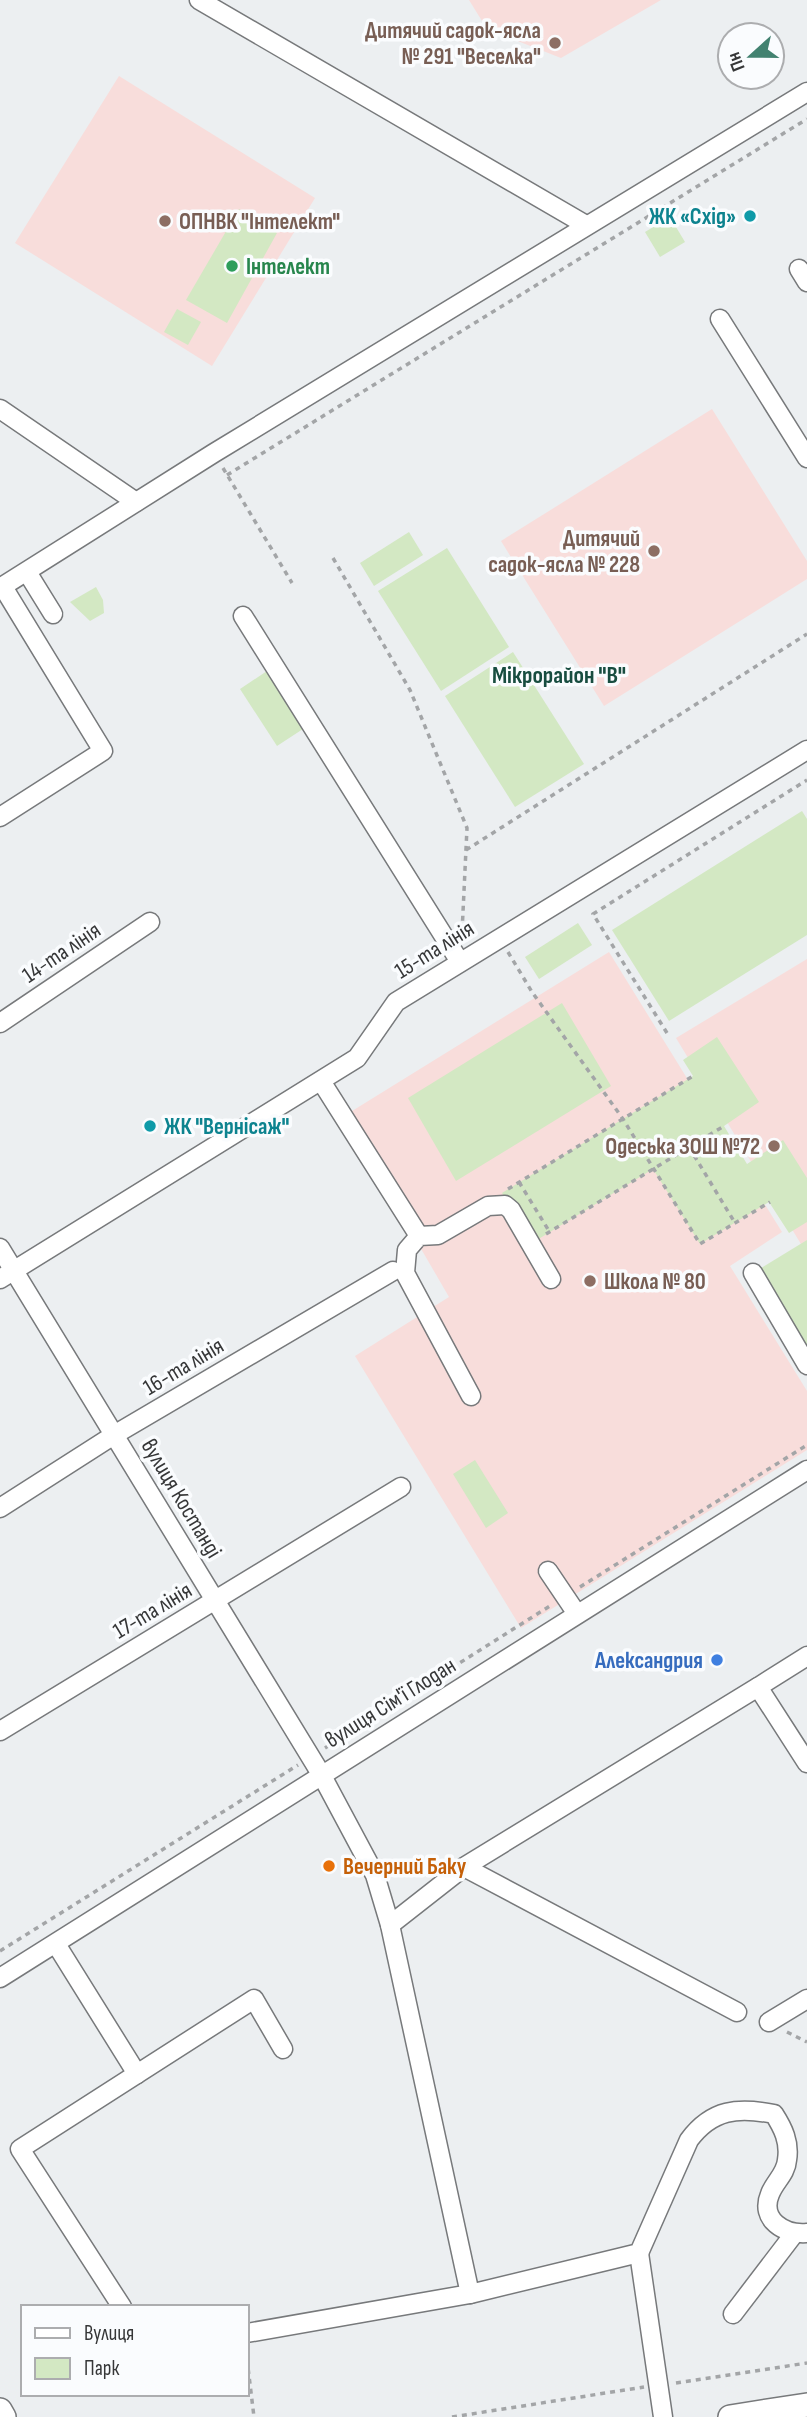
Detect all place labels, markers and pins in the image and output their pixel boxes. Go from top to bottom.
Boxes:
place label: Дитячий садок-ясла № 291 "Веселка" [365,17,541,71]
marker: Дитячий садок-ясла № 291 "Веселка" [547,35,563,51]
place label: ЖК «Схід» [649,203,736,231]
place label: ОПНВК "Інтелект" [179,208,340,236]
marker: ЖК «Схід» [742,208,758,224]
marker: ОПНВК "Інтелект" [157,213,173,229]
place label: Інтелект [246,253,330,281]
marker: Інтелект [224,258,240,274]
place label: Дитячий садок-ясла № 228 [488,525,640,579]
marker: Дитячий садок-ясла № 228 [646,543,662,559]
place label: ЖК "Вернісаж" [164,1113,289,1141]
marker: ЖК "Вернісаж" [142,1118,158,1134]
place label: Одеська ЗОШ №72 [605,1133,760,1161]
marker: Одеська ЗОШ №72 [766,1138,782,1154]
place label: Школа № 80 [604,1268,706,1296]
marker: Школа № 80 [582,1273,598,1289]
place label: Александрия [594,1647,703,1675]
marker: Александрия [709,1652,725,1668]
place label: Вечерний Баку [343,1853,467,1881]
marker: Вечерний Баку [321,1858,337,1874]

